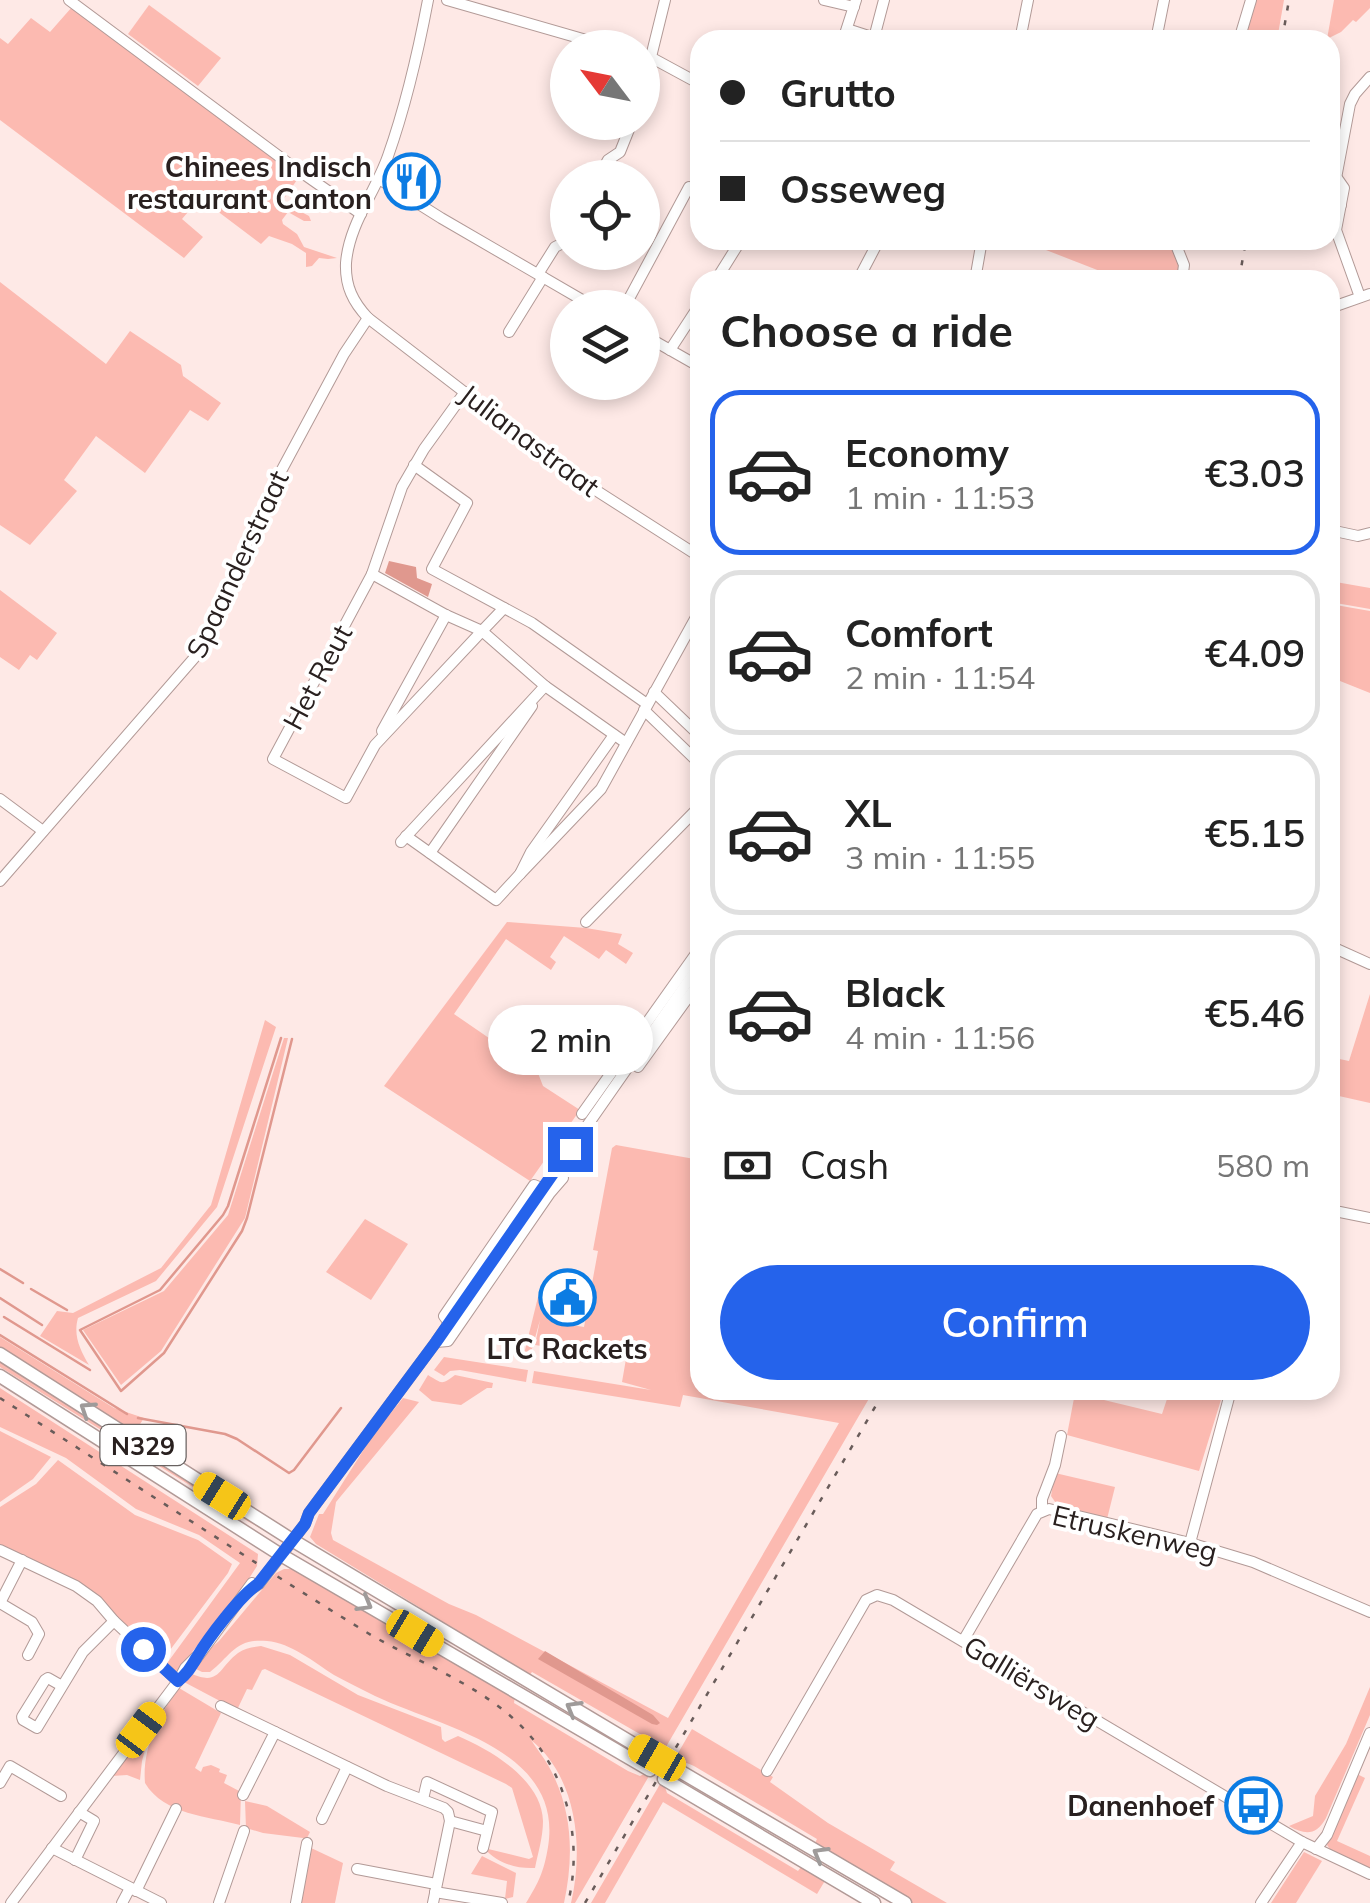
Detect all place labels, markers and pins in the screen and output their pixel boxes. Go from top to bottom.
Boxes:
place label: Chinees Indisch restaurant Canton [127,149,372,216]
restaurant icon: Chinees Indisch restaurant Canton [381,152,441,212]
public building icon: LTC Rackets [537,1267,597,1327]
place label: LTC Rackets [486,1331,648,1366]
bus stop icon: Danenhoef [1223,1775,1283,1835]
place label: Danenhoef [1067,1788,1215,1823]

